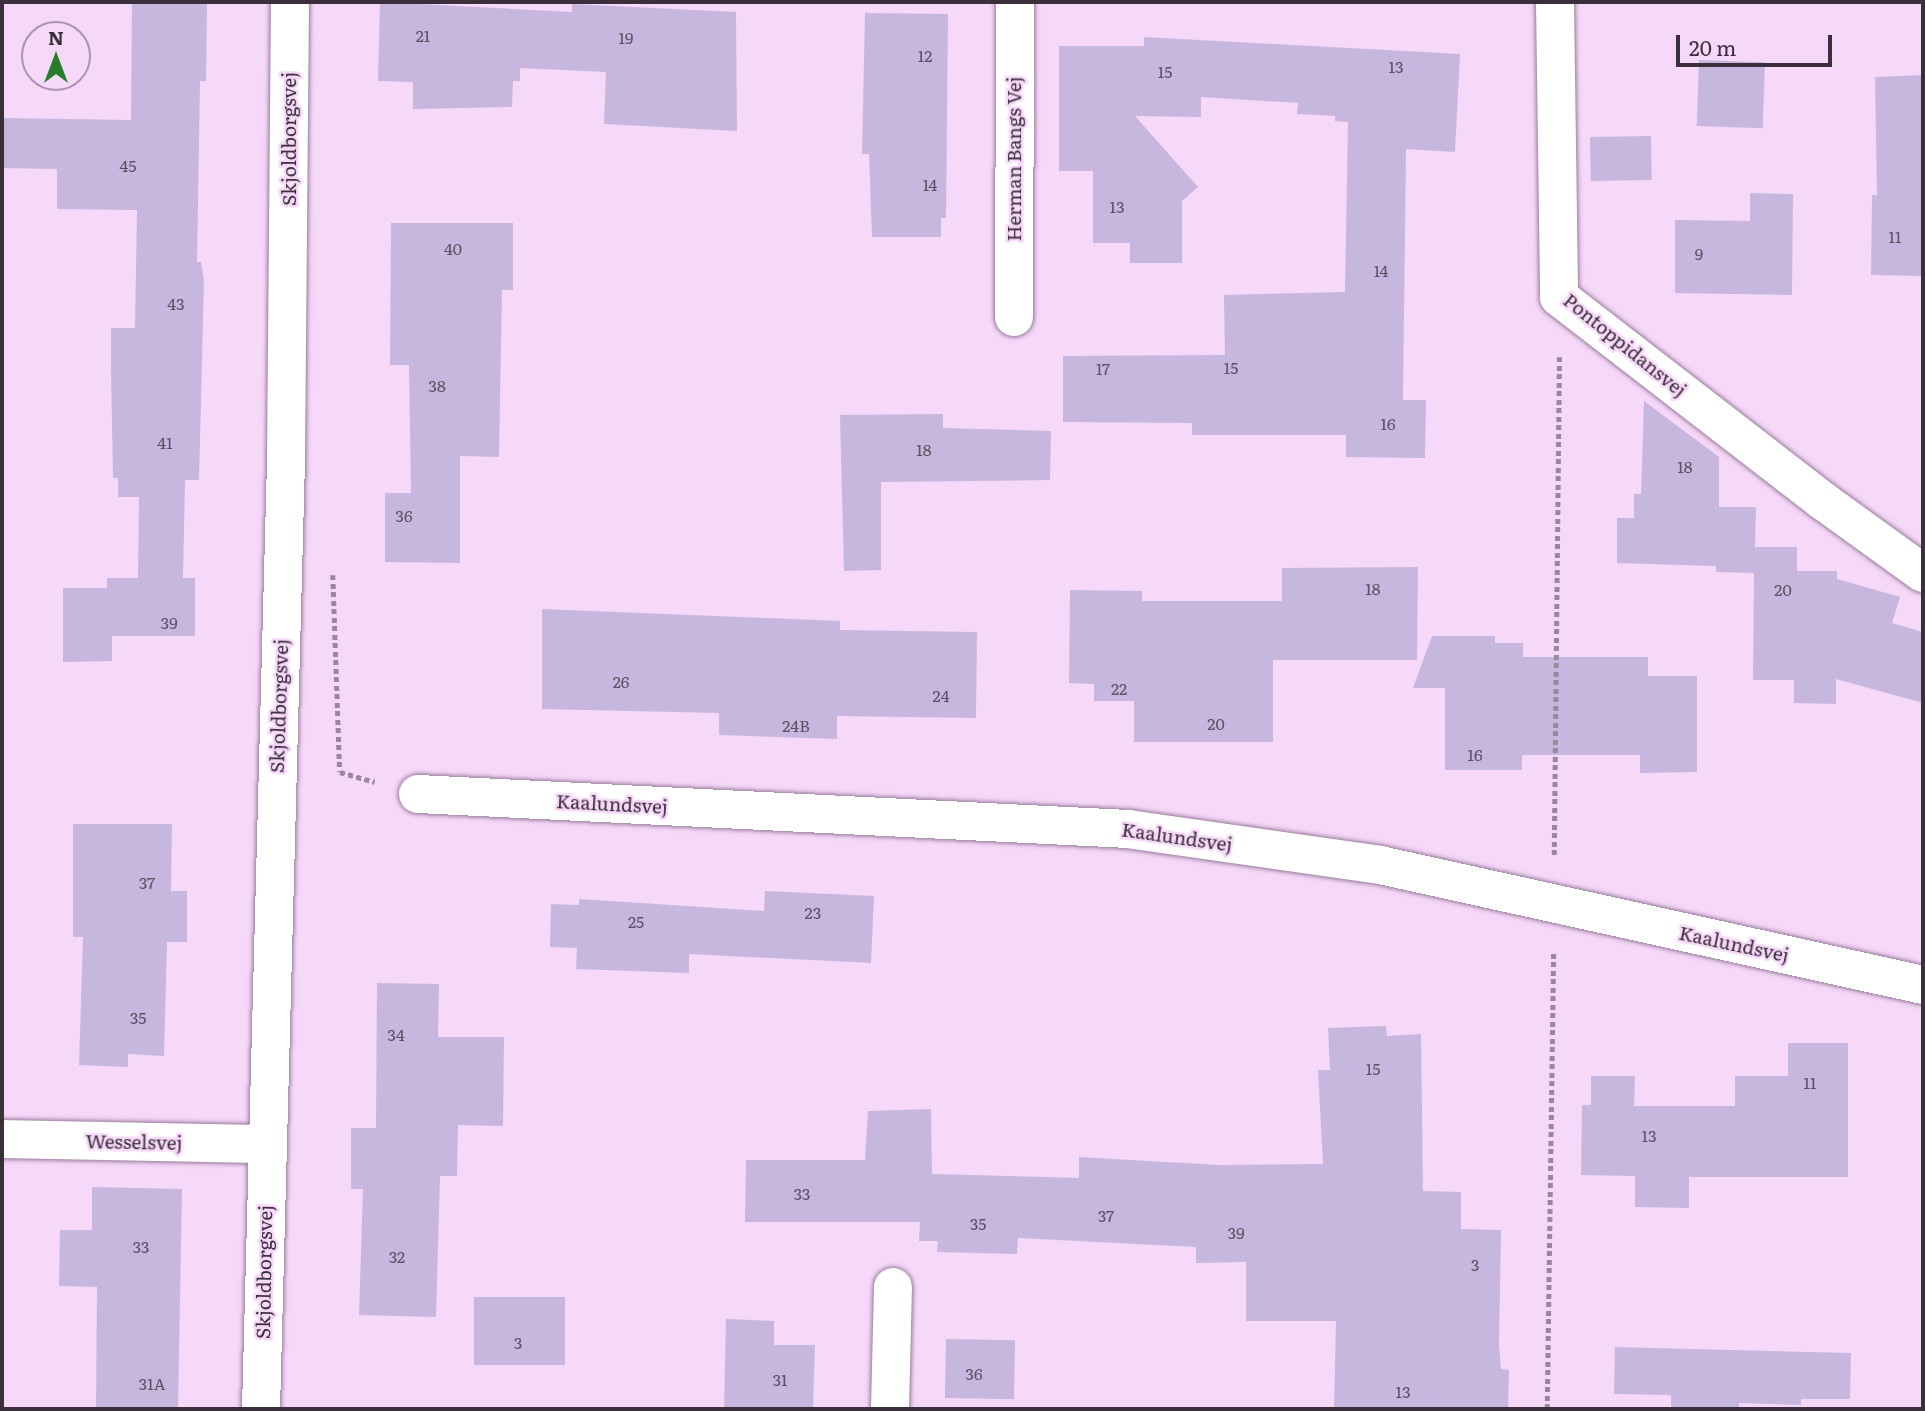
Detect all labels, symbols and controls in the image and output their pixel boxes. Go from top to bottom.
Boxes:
north arrow [21,21,91,91]
scale bar [1680,21,1836,65]
text: N [48,23,64,51]
house number: 21 [416,25,430,45]
house number: 19 [619,27,633,47]
text: 20 m [1689,31,1736,62]
house number: 12 [918,45,932,65]
house number: 13 [1388,56,1404,76]
house number: 15 [1158,61,1172,81]
street label: Skjoldborgsvej [278,72,300,206]
street label: Herman Bangs Vej [1003,77,1025,241]
house number: 45 [120,155,136,175]
house number: 14 [923,174,937,194]
house number: 13 [1109,196,1125,216]
house number: 11 [1888,226,1902,246]
house number: 40 [444,238,462,258]
house number: 9 [1695,243,1703,263]
house number: 14 [1374,260,1388,280]
street label: Pontoppidansvej [1559,288,1691,402]
house number: 43 [167,293,185,313]
house number: 15 [1224,357,1238,377]
house number: 17 [1096,358,1110,378]
house number: 38 [428,375,446,395]
house number: 16 [1380,413,1396,433]
house number: 41 [157,432,173,452]
house number: 18 [916,439,932,459]
house number: 18 [1677,456,1693,476]
house number: 36 [395,505,413,525]
house number: 18 [1365,578,1381,598]
house number: 20 [1774,579,1792,599]
house number: 39 [160,612,178,632]
street label: Skjoldborgsvej [265,639,293,773]
house number: 26 [613,671,629,691]
house number: 22 [1111,678,1127,698]
house number: 24 [933,685,949,705]
house number: 20 [1207,713,1225,733]
house number: 24B [782,715,810,735]
house number: 16 [1467,744,1483,764]
street label: Kaalundsvej [556,790,668,818]
street label: Kaalundsvej [1120,818,1234,856]
house number: 37 [139,872,155,892]
house number: 23 [805,902,821,922]
house number: 25 [628,911,644,931]
street label: Kaalundsvej [1677,921,1791,967]
house number: 35 [130,1007,146,1027]
house number: 34 [387,1024,405,1044]
house number: 15 [1366,1058,1380,1078]
house number: 11 [1803,1072,1817,1092]
house number: 13 [1641,1125,1657,1145]
street label: Wesselsvej [85,1130,183,1154]
house number: 33 [794,1183,810,1203]
street label: Skjoldborgsvej [251,1205,277,1339]
house number: 37 [1098,1205,1114,1225]
house number: 35 [970,1213,986,1233]
house number: 39 [1227,1222,1245,1242]
house number: 33 [133,1236,149,1256]
house number: 32 [389,1246,405,1266]
house number: 3 [1471,1254,1479,1274]
house number: 3 [514,1332,522,1352]
house number: 36 [965,1363,983,1383]
house number: 31 [772,1369,788,1389]
house number: 31A [139,1373,165,1393]
house number: 13 [1395,1381,1411,1401]

